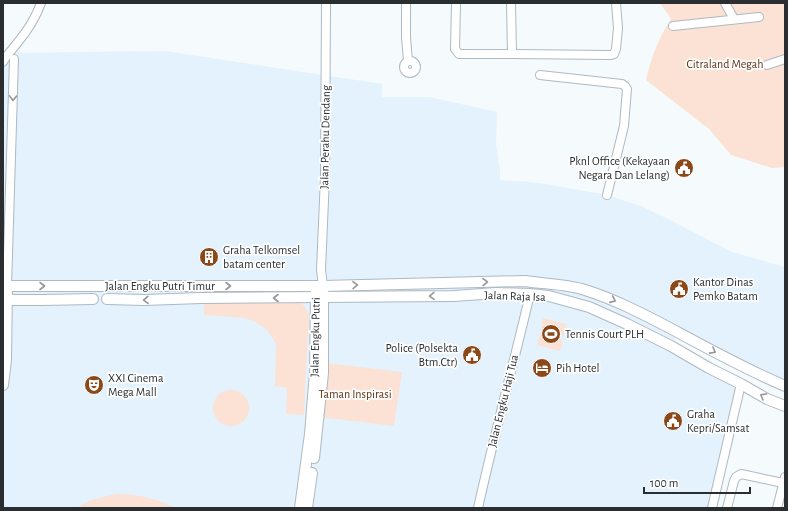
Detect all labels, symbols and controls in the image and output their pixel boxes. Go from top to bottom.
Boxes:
park label: Citraland Megah [686,58,764,70]
street label: Jalan Perahu Dendang [318,85,332,189]
one-way arrow [8,95,17,101]
place label: Pknl Office (Kekayaan Negara Dan Lelang) [569,155,670,181]
public building icon: Pknl Office (Kekayaan Negara Dan Lelang) [673,157,695,179]
place label: Graha Telkomsel batam center [223,244,300,270]
building icon: Graha Telkomsel batam center [198,246,220,268]
place label: Kantor Dinas Pemko Batam [693,276,758,302]
one-way arrow [482,278,488,287]
public building icon: Kantor Dinas Pemko Batam [668,278,690,300]
street label: Jalan Engku Putri Timur [105,280,215,292]
one-way arrow [352,281,358,290]
one-way arrow [39,282,45,290]
one-way arrow [225,282,231,290]
street label: Jalan Raja Isa [484,289,546,304]
one-way arrow [429,292,435,300]
one-way arrow [273,294,279,302]
one-way arrow [143,295,149,304]
one-way arrow [608,295,616,303]
street label: Jalan Engku Putri [308,297,322,377]
sports icon: Tennis Court PLH [540,323,562,345]
place label: Tennis Court PLH [565,328,644,340]
place label: Police (Polsekta Btm.Ctr) [386,342,458,368]
public building icon: Police (Polsekta Btm.Ctr) [461,344,483,366]
one-way arrow [708,346,716,354]
street label: Jalan Engku Haji Tua [486,353,521,449]
hotel icon: Pih Hotel [531,357,553,379]
place label: Pih Hotel [556,362,599,374]
place label: XXI Cinema Mega Mall [108,372,164,398]
theatre icon: XXI Cinema Mega Mall [83,374,105,396]
park label: Taman Inspirasi [318,388,392,400]
one-way arrow [760,393,767,401]
place label: Graha Kepri/Samsat [687,408,749,434]
public building icon: Graha Kepri/Samsat [662,410,684,432]
scale bar [644,469,750,495]
text: 100 m [650,477,678,489]

